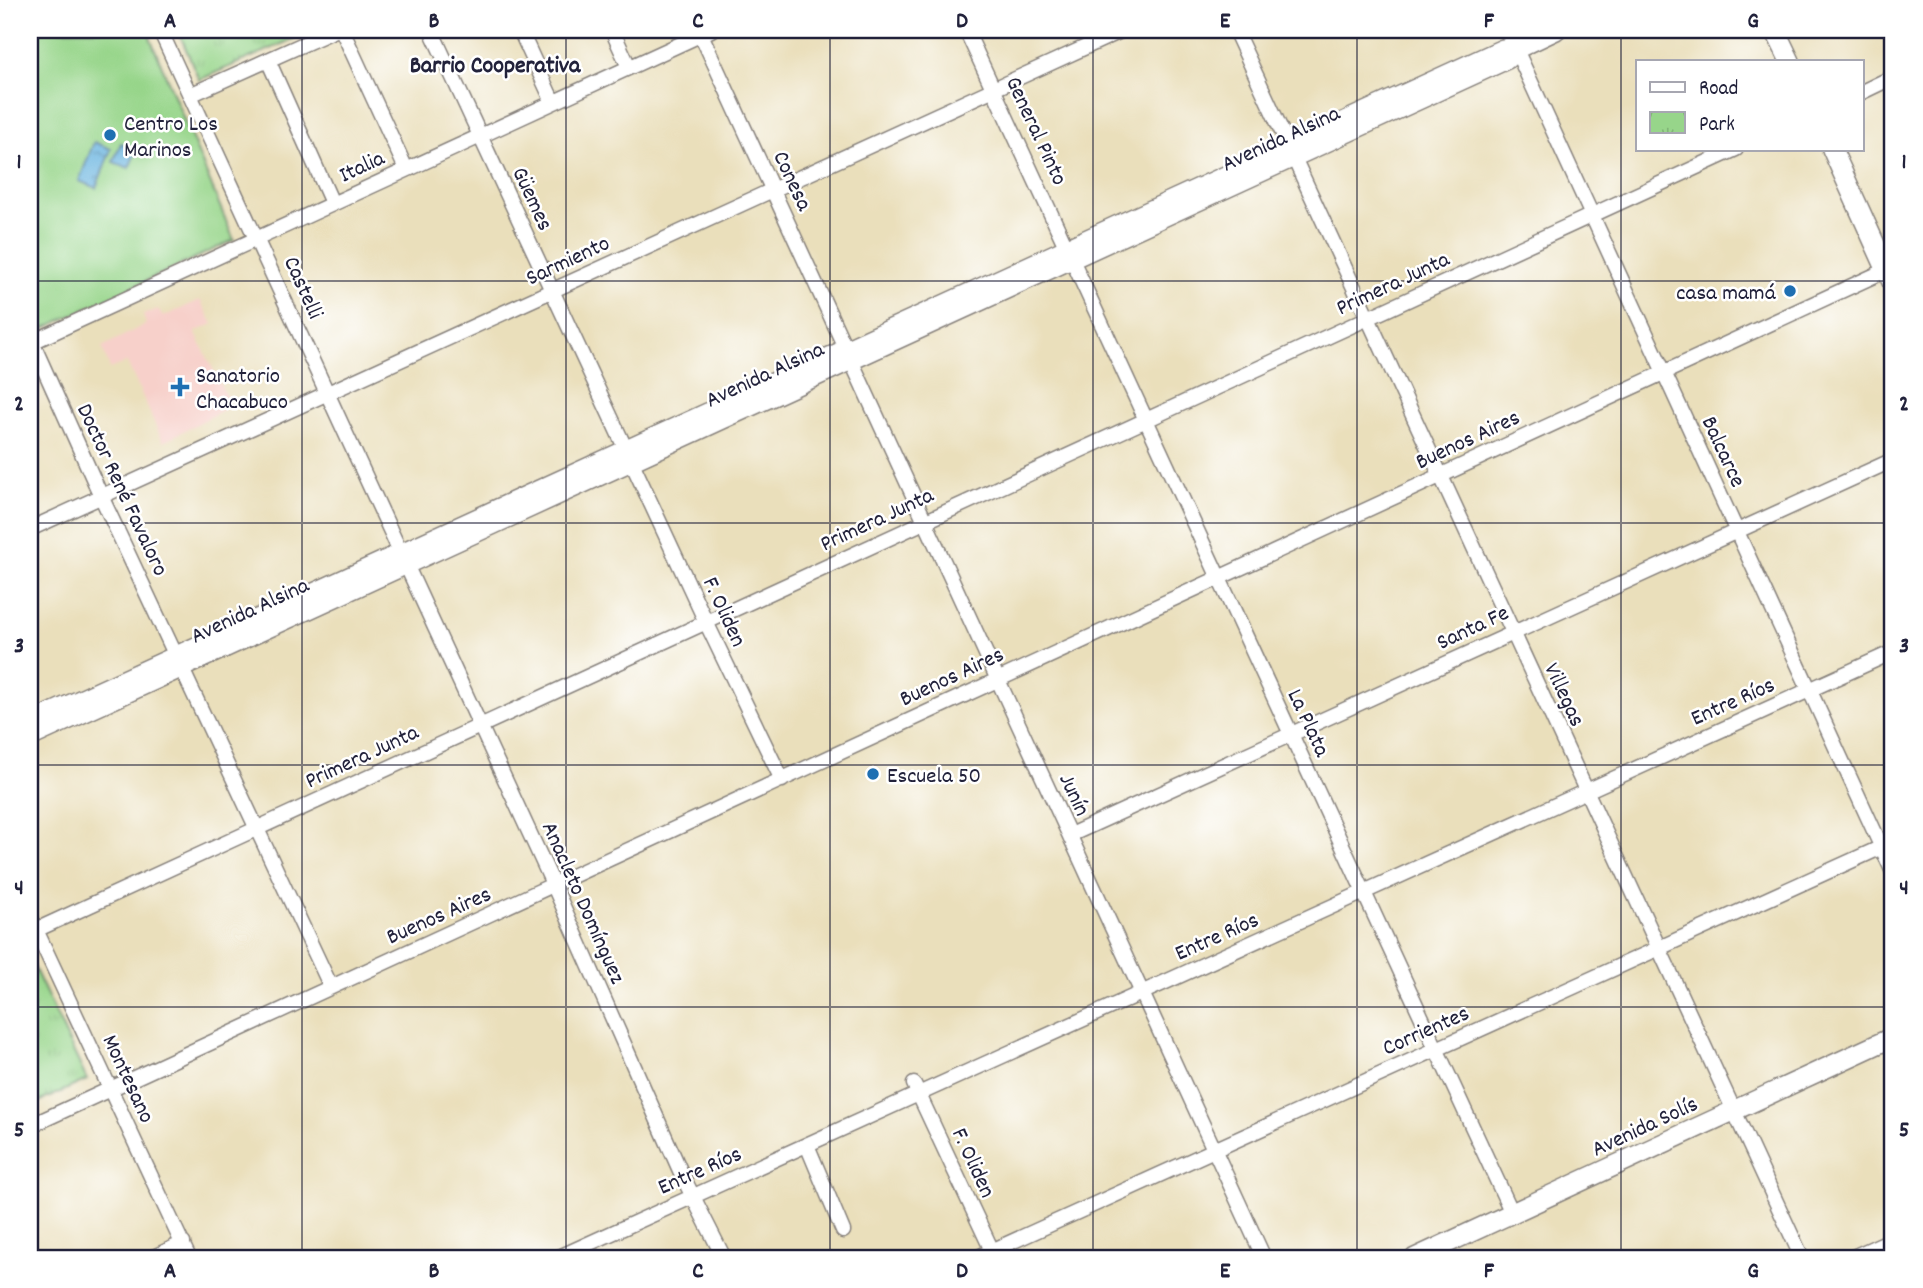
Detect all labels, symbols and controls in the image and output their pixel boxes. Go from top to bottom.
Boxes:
text: A [164,6,176,39]
text: B [429,6,440,39]
text: C [692,6,704,39]
text: D [956,6,968,39]
text: E [1220,6,1231,39]
text: F [1484,6,1495,39]
text: G [1747,6,1759,39]
district label: Barrio Cooperativa [410,50,581,84]
legend [1636,60,1864,150]
street label: General Pinto [995,72,1074,191]
text: Road [1699,75,1738,105]
street label: Avenida Alsina [1217,98,1347,182]
place label: Centro Los Marinos [124,109,218,168]
text: Park [1699,111,1735,141]
marker: Centro Los Marinos [102,127,118,143]
street label: Italia [334,143,392,193]
street label: Conesa [763,146,820,218]
text: 1 [16,147,22,180]
text: 1 [1901,147,1907,180]
street label: Güemes [502,162,560,237]
street label: Sarmiento [521,228,616,296]
street label: Primera Junta [1331,244,1457,326]
street label: Castelli [273,252,330,325]
place label: casa mamá [1676,278,1777,311]
marker: casa mamá [1782,283,1798,299]
street label: Avenida Alsina [701,334,831,418]
place label: Sanatorio Chacabuco [196,361,288,420]
marker: Sanatorio Chacabuco [170,377,190,397]
text: 2 [14,389,24,422]
text: 2 [1899,389,1909,422]
street label: Doctor René Favaloro [66,399,175,582]
street label: Buenos Aires [1411,403,1526,480]
street label: Balcarce [1691,411,1753,493]
street label: Primera Junta [815,480,941,562]
street label: Avenida Alsina [186,570,316,654]
street label: F. Oliden [692,572,753,653]
street label: Santa Fe [1432,598,1515,660]
text: 3 [14,631,24,664]
text: 3 [1899,631,1909,664]
street label: Buenos Aires [895,640,1010,717]
street label: Villegas [1534,658,1592,733]
street label: Entre Ríos [1686,670,1781,736]
street label: La Plata [1277,684,1337,764]
street label: Primera Junta [300,717,426,799]
place label: Escuela 50 [887,761,981,794]
marker: Escuela 50 [865,766,881,782]
street label: Junín [1049,769,1097,822]
street label: Anacleto Domínguez [531,817,632,990]
text: 4 [14,873,24,906]
text: 4 [1899,873,1909,906]
street label: Buenos Aires [382,879,497,955]
street label: Entre Ríos [1170,905,1265,971]
street label: Corrientes [1378,998,1475,1066]
street label: Montesano [92,1030,162,1129]
street label: Avenida Solís [1587,1089,1704,1167]
text: 5 [14,1115,24,1148]
text: 5 [1899,1115,1909,1148]
street label: F. Oliden [941,1123,1002,1204]
street label: Entre Ríos [653,1139,748,1205]
text: A [164,1256,176,1288]
text: B [429,1256,440,1288]
text: C [692,1256,704,1288]
text: D [956,1256,968,1288]
text: E [1220,1256,1231,1288]
text: F [1484,1256,1495,1288]
text: G [1747,1256,1759,1288]

